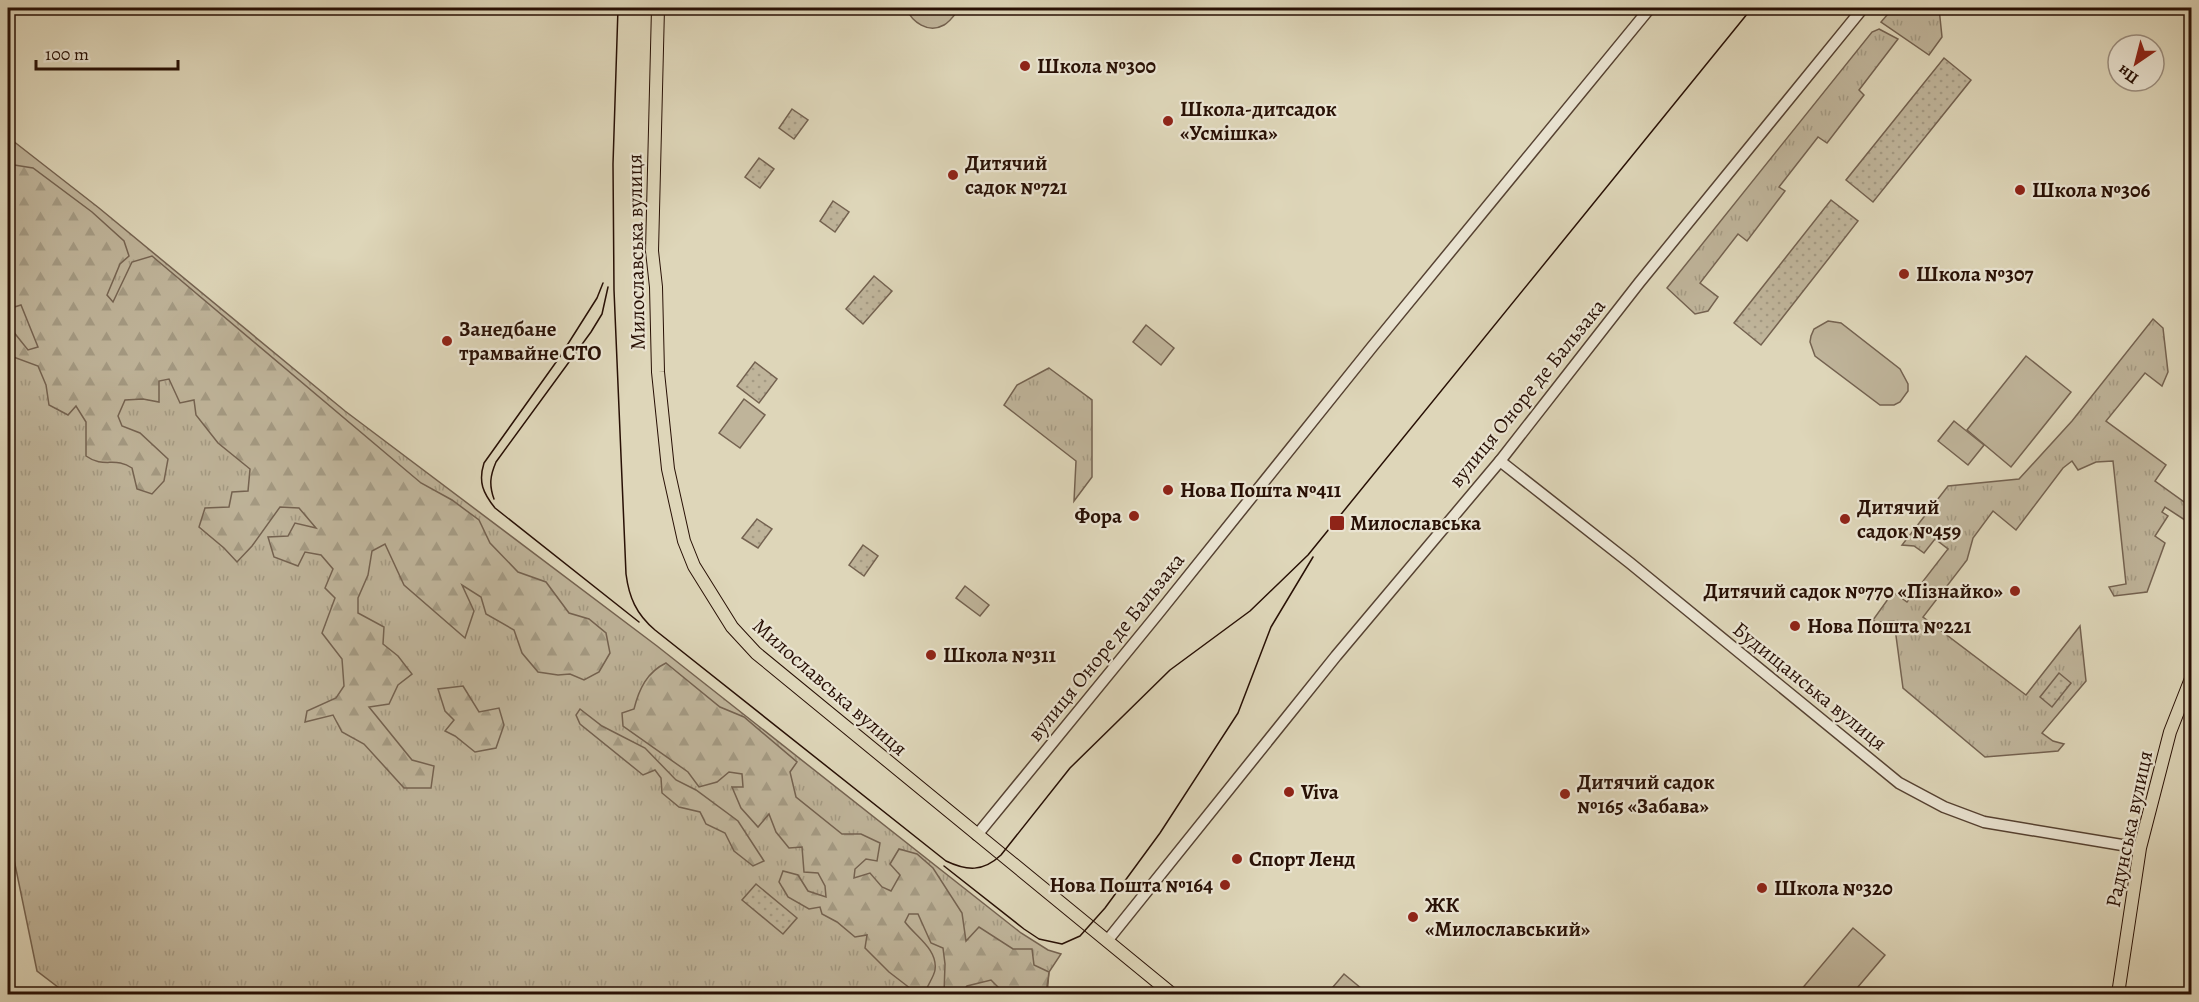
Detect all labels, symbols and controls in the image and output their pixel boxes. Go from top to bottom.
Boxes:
scale bar [36,33,178,71]
north arrow [2106,33,2166,93]
text: 100 m [45,42,89,66]
place label: Школа №300 [1037,52,1157,80]
marker: Школа №300 [1018,59,1032,73]
text: Пн [2113,59,2143,89]
place label: Школа-дитсадок «Усмішка» [1180,95,1337,147]
marker: Школа-дитсадок «Усмішка» [1161,114,1175,128]
place label: Дитячий садок №721 [965,149,1068,201]
street label: Милославська вулиця [620,153,652,351]
marker: Дитячий садок №721 [946,168,960,182]
place label: Школа №306 [2032,176,2151,204]
marker: Школа №306 [2013,183,2027,197]
place label: Школа №307 [1916,260,2034,288]
marker: Школа №307 [1897,267,1911,281]
street label: вулиця Оноре де Бальзака [1442,293,1612,493]
place label: Занедбане трамвайне СТО [459,315,601,367]
marker: Занедбане трамвайне СТО [440,334,454,348]
place label: Нова Пошта №411 [1180,476,1342,504]
marker: Нова Пошта №411 [1161,483,1175,497]
place label: Дитячий садок №459 [1857,493,1962,545]
place label: Фора [1074,502,1122,530]
marker: Фора [1127,509,1141,523]
place label: Милославська [1350,509,1481,537]
marker: Дитячий садок №459 [1838,512,1852,526]
marker: Милославська [1328,514,1346,532]
street label: вулиця Оноре де Бальзака [1021,547,1191,747]
place label: Дитячий садок №770 «Пізнайко» [1703,577,2003,605]
marker: Дитячий садок №770 «Пізнайко» [2008,584,2022,598]
street label: Милославська вулиця [747,612,913,762]
place label: Нова Пошта №221 [1807,612,1972,640]
street label: Будищанська вулиця [1727,615,1893,757]
marker: Нова Пошта №221 [1788,619,1802,633]
place label: Школа №311 [943,641,1057,669]
marker: Школа №311 [924,648,938,662]
street label: Радунська вулиця [2099,748,2159,910]
place label: Дитячий садок №165 «Забава» [1577,768,1715,820]
place label: Viva [1300,778,1340,806]
marker: Viva [1282,785,1296,799]
marker: Дитячий садок №165 «Забава» [1558,787,1572,801]
place label: Спорт Ленд [1249,845,1356,873]
marker: Спорт Ленд [1230,852,1244,866]
place label: Нова Пошта №164 [1049,871,1213,899]
place label: Школа №320 [1774,874,1893,902]
marker: Нова Пошта №164 [1218,878,1232,892]
marker: Школа №320 [1755,881,1769,895]
place label: ЖК «Милославський» [1425,891,1590,943]
marker: ЖК «Милославський» [1406,910,1420,924]

